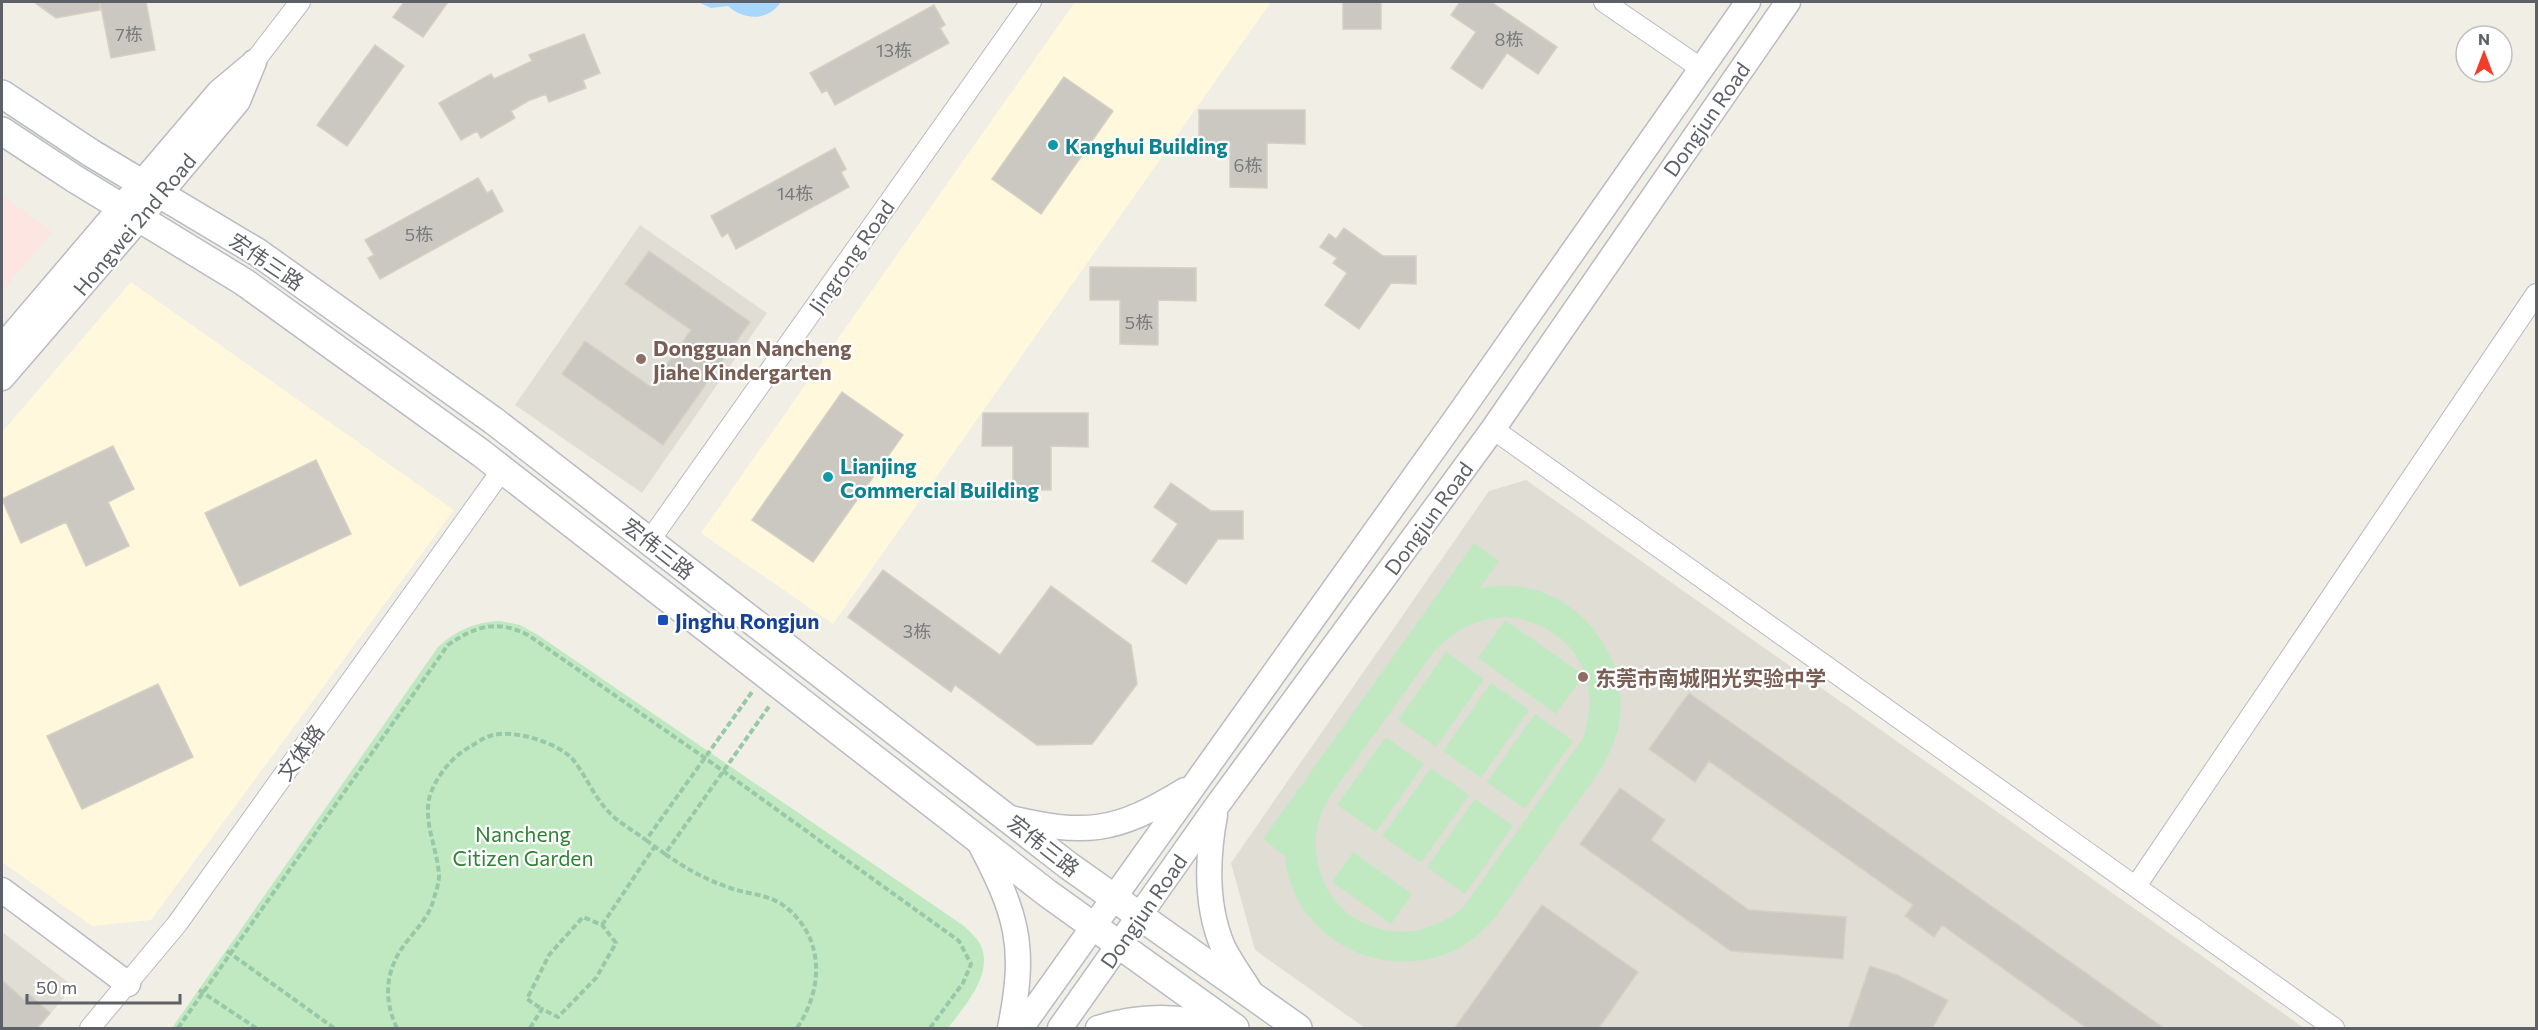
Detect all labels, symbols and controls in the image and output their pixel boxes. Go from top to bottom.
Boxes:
house number: 7栋 [115,23,143,45]
north arrow [2454,24,2514,84]
house number: 8栋 [1495,28,1523,50]
text: N [2478,29,2490,48]
house number: 13栋 [876,39,912,61]
street label: Dongjun Road [1657,57,1755,181]
place label: Kanghui Building [1065,133,1228,158]
marker: Kanghui Building [1046,138,1060,152]
street label: Hongwei 2nd Road [67,148,201,300]
house number: 6栋 [1234,154,1262,176]
house number: 14栋 [777,182,813,204]
street label: Jingrong Road [803,195,899,317]
house number: 5栋 [405,223,433,245]
street label: 宏伟三路 [225,227,309,295]
house number: 5栋 [1125,311,1153,333]
place label: Dongguan Nancheng Jiahe Kindergarten [653,335,852,384]
marker: Dongguan Nancheng Jiahe Kindergarten [634,352,648,366]
place label: Lianjing Commercial Building [840,453,1040,502]
street label: Dongjun Road [1379,457,1477,579]
marker: Lianjing Commercial Building [821,470,835,484]
street label: 宏伟三路 [618,512,700,584]
place label: Jinghu Rongjun [675,608,819,633]
marker: Jinghu Rongjun [656,613,670,627]
house number: 3栋 [903,620,931,642]
place label: 东莞市南城阳光实验中学 [1595,665,1826,690]
marker: 东莞市南城阳光实验中学 [1576,670,1590,684]
street label: 文体路 [271,719,329,785]
street label: 宏伟三路 [1003,809,1085,881]
park label: Nancheng Citizen Garden [453,821,593,870]
street label: Dongjun Road [1094,849,1192,973]
scale bar [27,967,180,1005]
text: 50 m [36,976,77,998]

